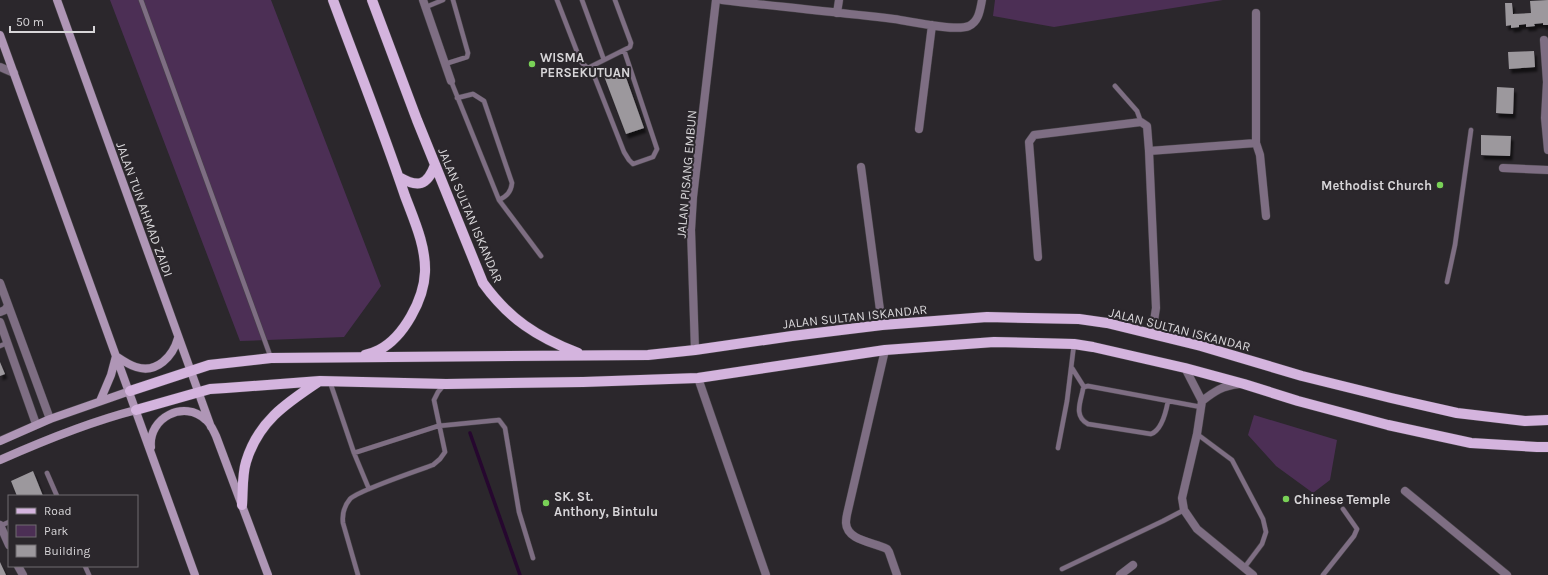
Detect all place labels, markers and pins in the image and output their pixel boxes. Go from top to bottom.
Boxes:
place label: WISMA PERSEKUTUAN [540,50,630,80]
marker: WISMA PERSEKUTUAN [527,59,537,69]
place label: Methodist Church [1321,178,1432,193]
marker: Methodist Church [1435,180,1445,190]
place label: SK. St. Anthony, Bintulu [554,489,658,519]
place label: Chinese Temple [1294,492,1391,507]
marker: Chinese Temple [1281,494,1291,504]
marker: SK. St. Anthony, Bintulu [541,498,551,508]

